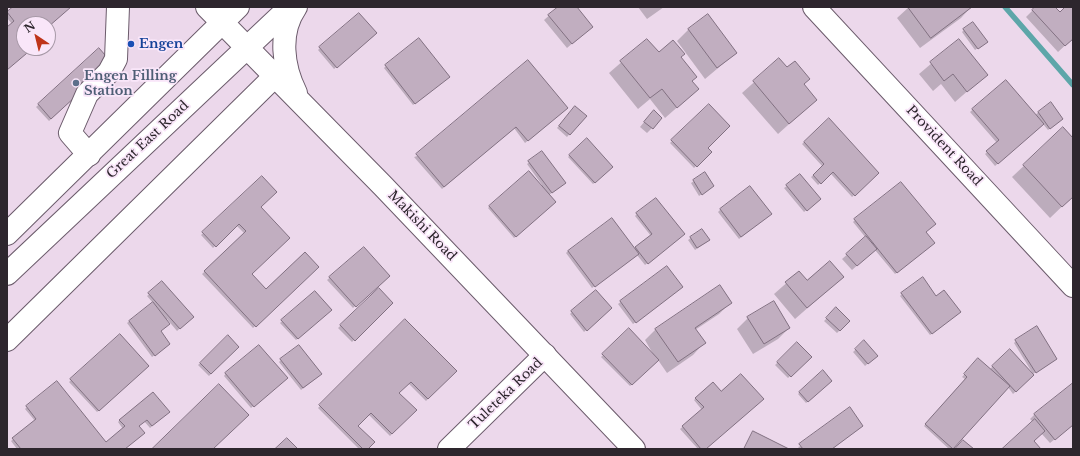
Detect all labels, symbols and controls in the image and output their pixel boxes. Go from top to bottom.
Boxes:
north arrow [16,16,56,56]
text: N [21,18,38,36]
place label: Engen [139,36,183,52]
marker: Engen [126,39,136,49]
place label: Engen Filling Station [84,68,177,99]
marker: Engen Filling Station [71,78,81,88]
street label: Great East Road [104,98,192,182]
street label: Provident Road [903,103,985,189]
street label: Makishi Road [385,188,459,264]
street label: Tuleteka Road [466,355,546,433]

